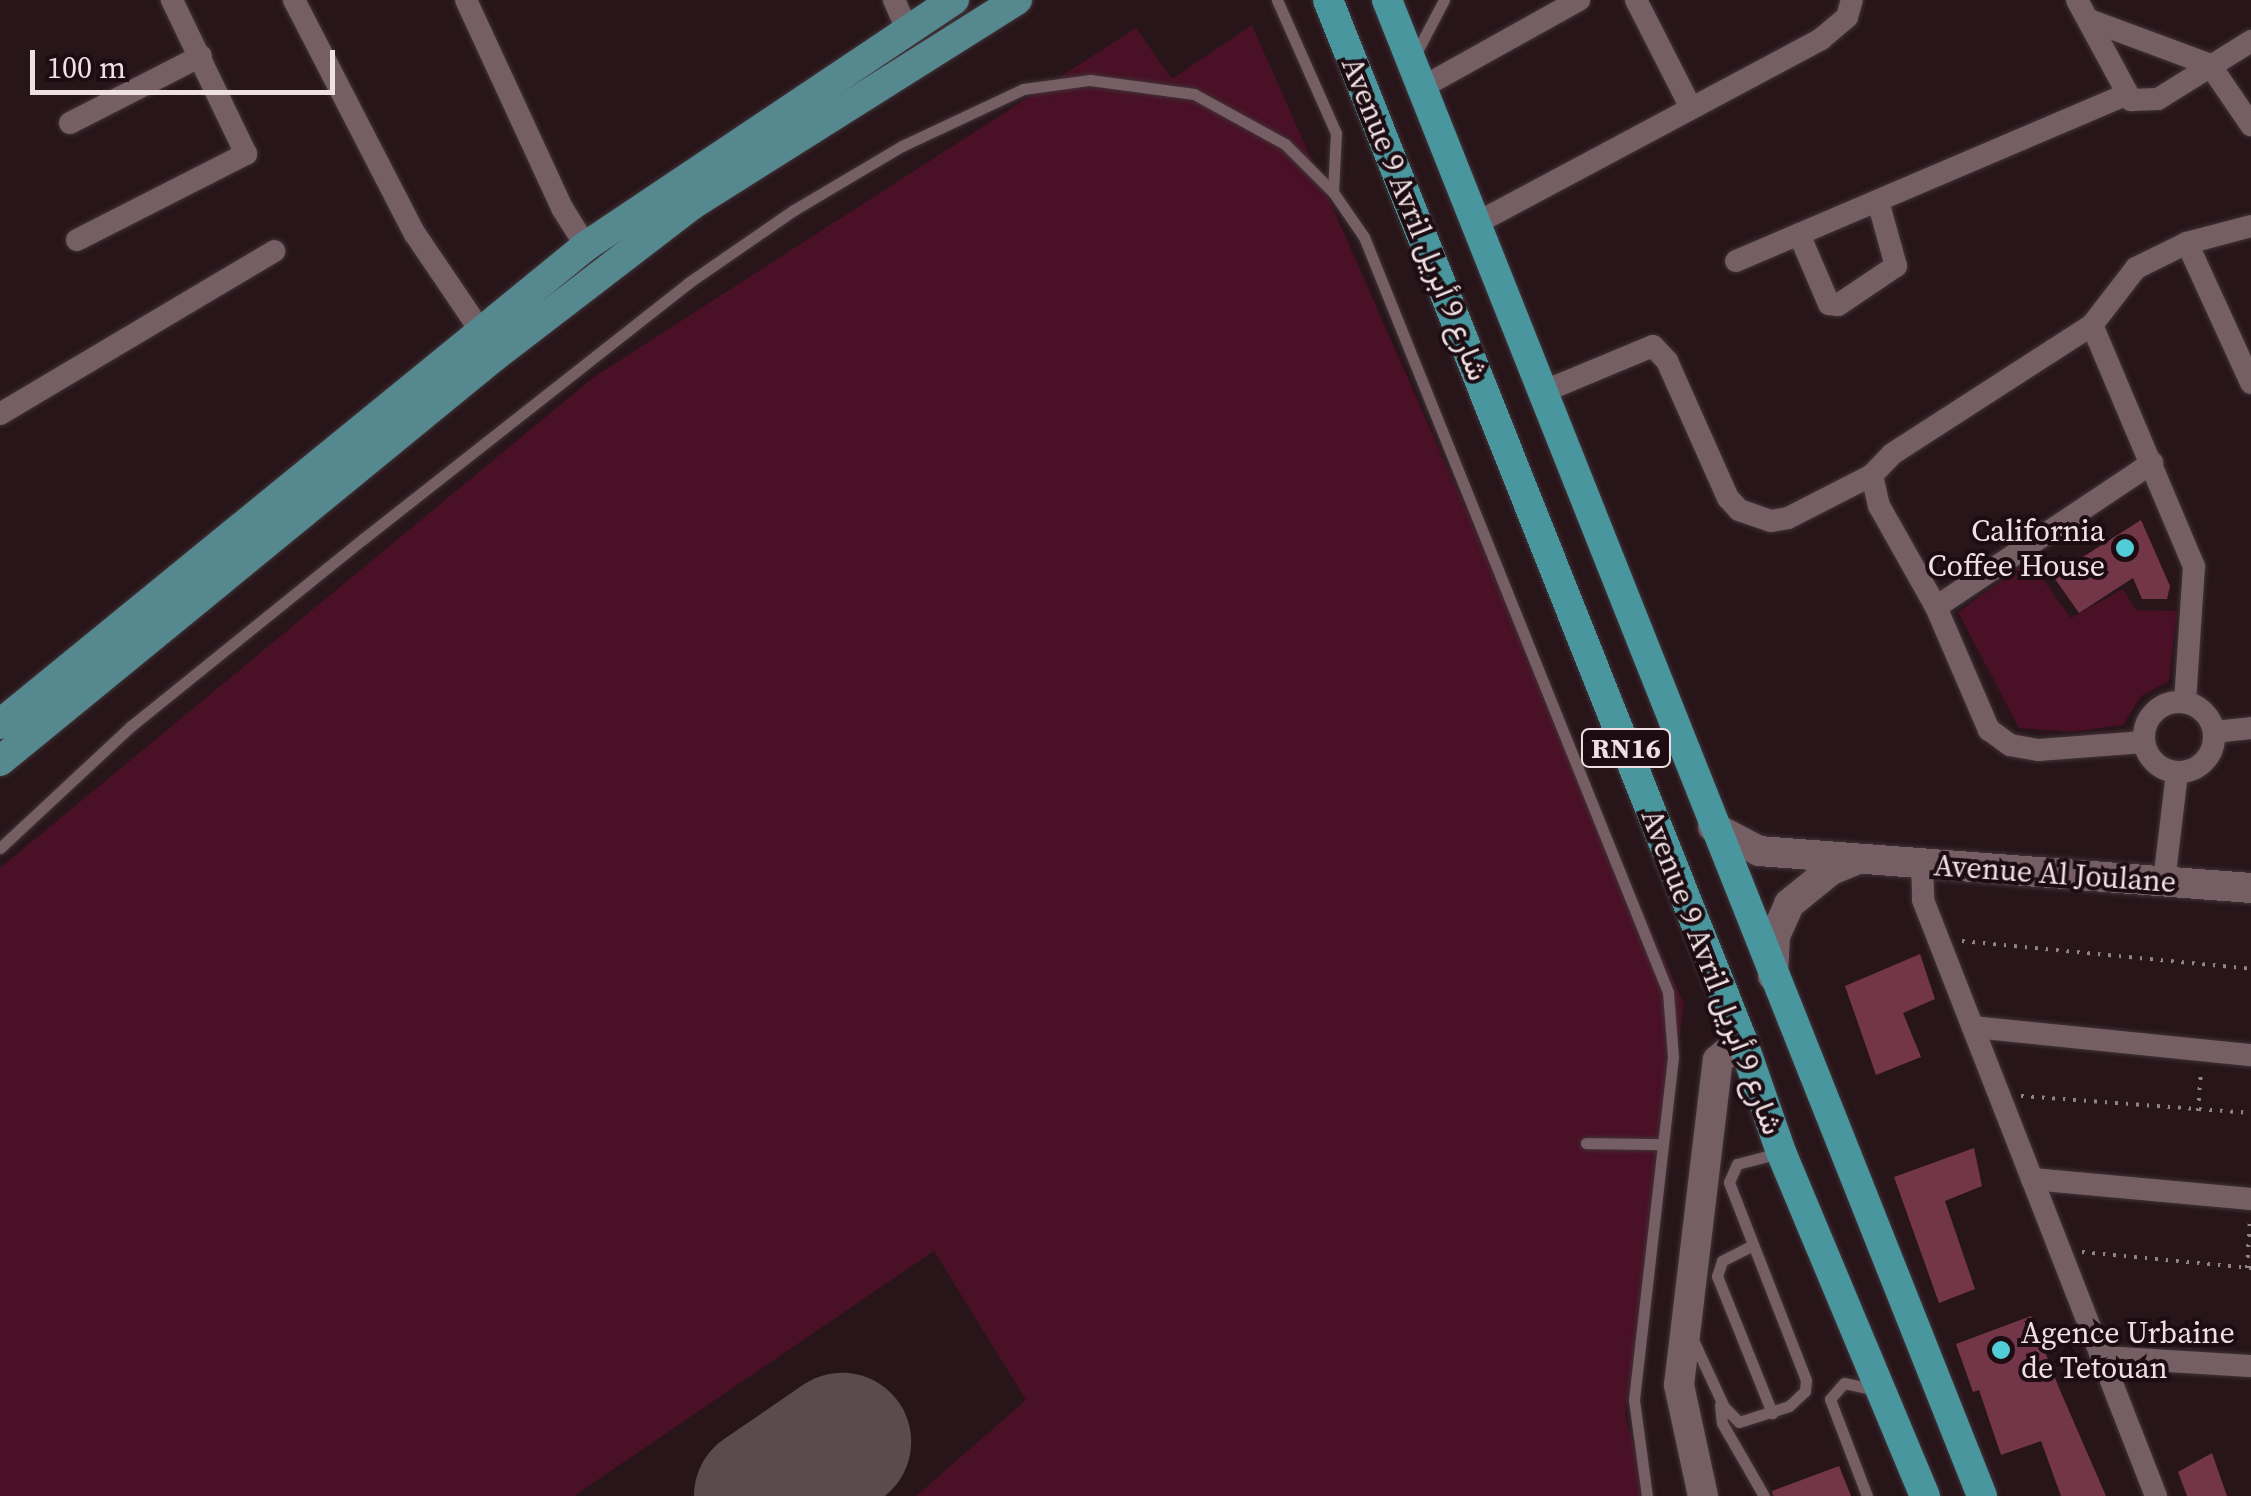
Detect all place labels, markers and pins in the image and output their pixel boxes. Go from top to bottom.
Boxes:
place label: California Coffee House [1928,513,2105,584]
marker: California Coffee House [2114,537,2136,559]
place label: Agence Urbaine de Tetouan [2021,1315,2235,1386]
marker: Agence Urbaine de Tetouan [1990,1339,2012,1361]

